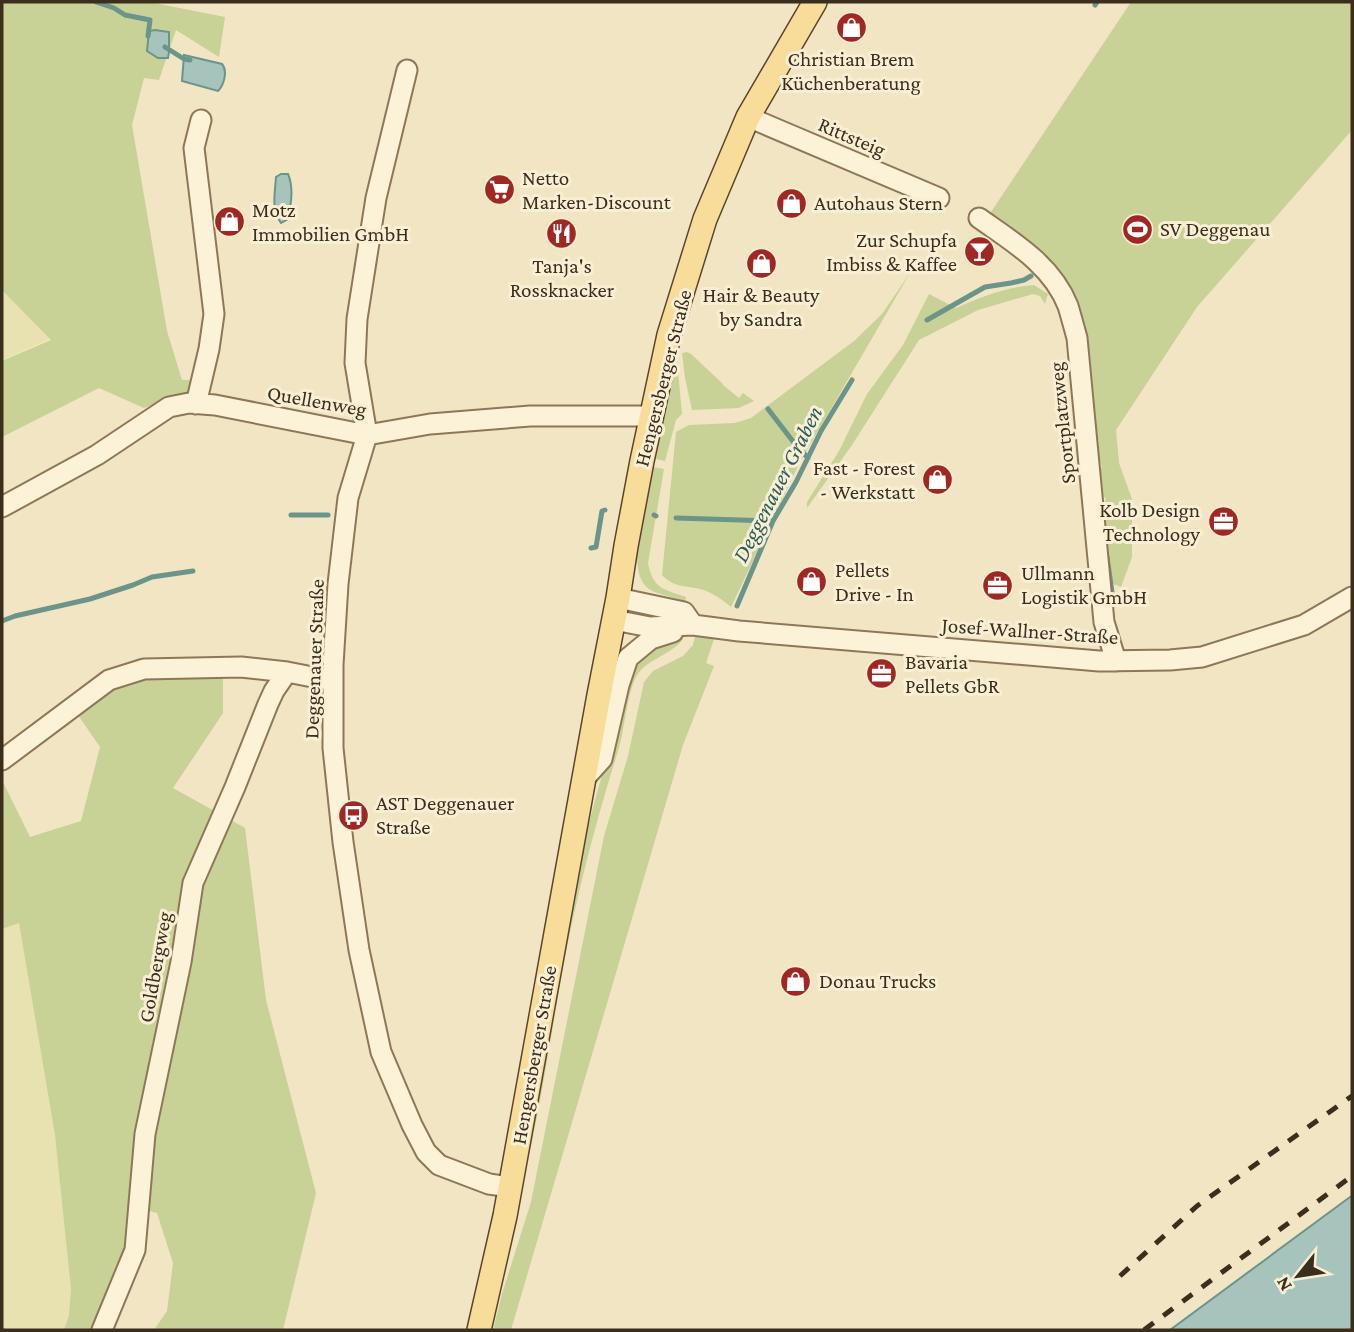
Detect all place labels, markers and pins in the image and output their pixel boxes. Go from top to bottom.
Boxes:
shop icon: Christian Brem Küchenberatung [834,10,868,44]
place label: Christian Brem Küchenberatung [781,47,921,95]
place label: Netto Marken-Discount [522,166,672,214]
supermarket icon: Netto Marken-Discount [482,173,516,207]
shop icon: Autohaus Stern [774,186,808,220]
place label: Autohaus Stern [814,191,943,215]
place label: Motz Immobilien GmbH [252,198,409,246]
shop icon: Motz Immobilien GmbH [212,205,246,239]
sports icon: SV Deggenau [1120,212,1154,246]
restaurant icon: Tanja's Rossknacker [545,217,579,251]
place label: SV Deggenau [1160,217,1270,241]
place label: Zur Schupfa Imbiss & Kaffee [826,228,957,276]
bar icon: Zur Schupfa Imbiss & Kaffee [963,235,997,269]
shop icon: Hair & Beauty by Sandra [744,246,778,280]
place label: Tanja's Rossknacker [510,254,615,302]
place label: Hair & Beauty by Sandra [702,283,820,331]
place label: Fast - Forest - Werkstatt [813,456,916,504]
shop icon: Fast - Forest - Werkstatt [921,463,955,497]
place label: Kolb Design Technology [1099,498,1200,546]
office icon: Kolb Design Technology [1206,505,1240,539]
place label: Pellets Drive - In [835,558,914,606]
place label: Ullmann Logistik GmbH [1021,561,1147,609]
shop icon: Pellets Drive - In [795,565,829,599]
office icon: Ullmann Logistik GmbH [981,568,1015,602]
place label: Bavaria Pellets GbR [905,650,1000,698]
office icon: Bavaria Pellets GbR [865,657,899,691]
place label: AST Deggenauer Straße [376,791,515,839]
bus stop icon: AST Deggenauer Straße [336,798,370,832]
shop icon: Donau Trucks [779,964,813,998]
place label: Donau Trucks [819,969,936,993]

